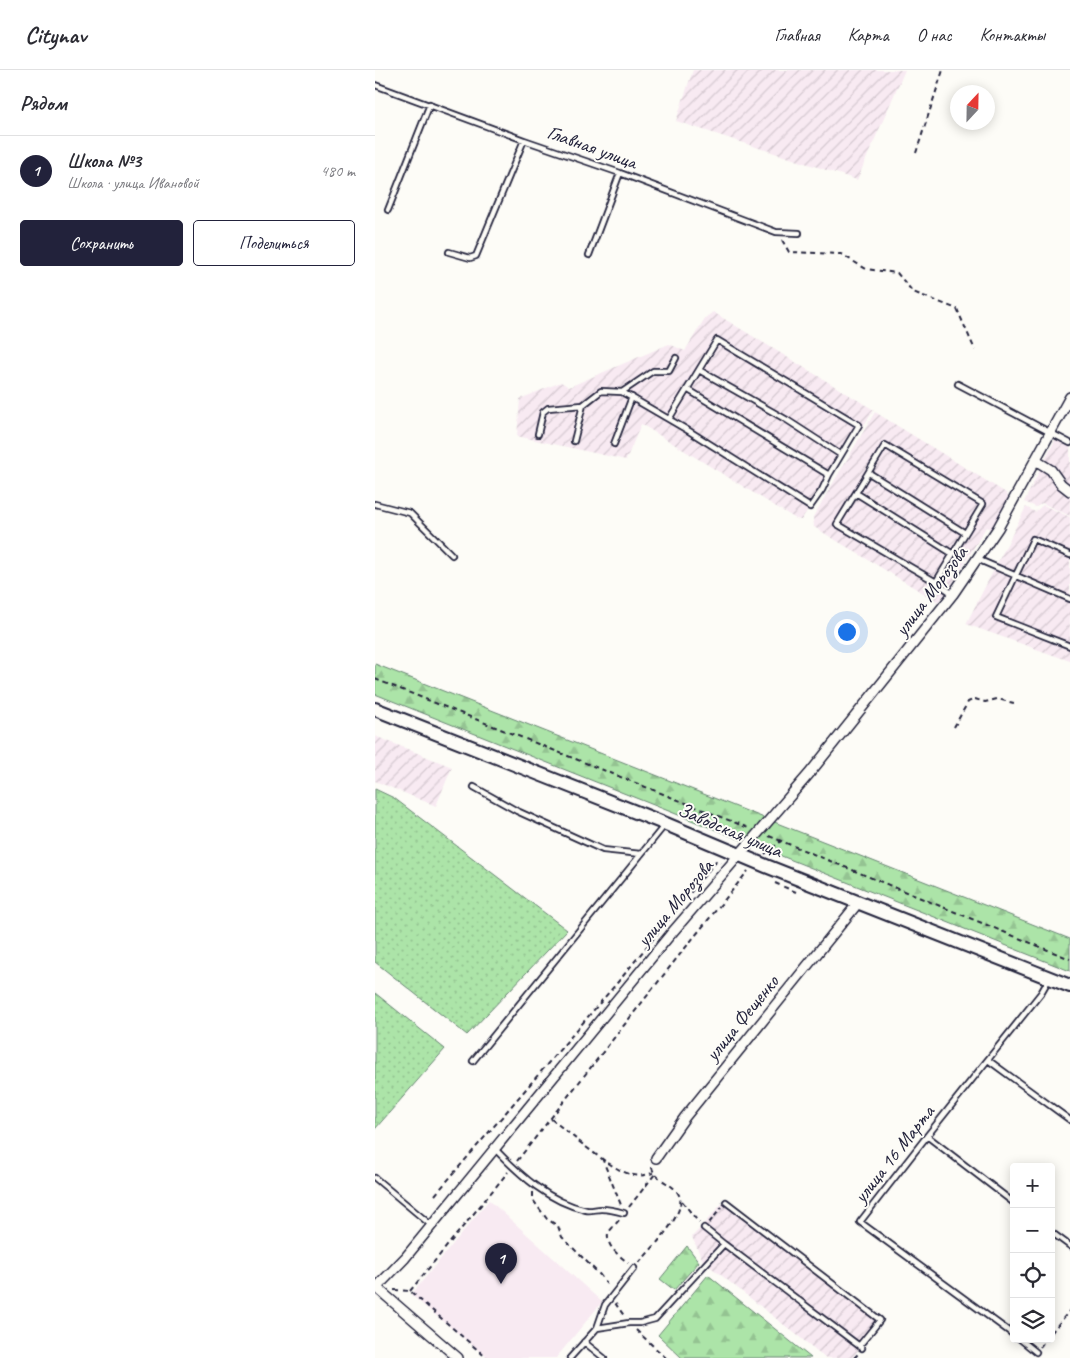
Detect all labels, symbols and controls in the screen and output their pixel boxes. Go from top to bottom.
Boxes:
text: Citynav [25,20,86,50]
text: Главная [775,24,820,46]
text: Карта [848,24,889,46]
text: О нас [917,24,952,46]
text: Контакты [980,24,1045,46]
north arrow [950,85,995,130]
text: Рядом [20,90,67,116]
street label: Главная улица [544,119,642,175]
text: Школа №3 [67,149,141,173]
text: 1 [32,161,40,181]
text: 480 m [321,161,355,181]
text: Школа · улица Ивановой [67,173,199,193]
button: Сохранить [20,220,183,266]
button: Поделиться [193,220,355,266]
street label: улица Морозова [888,540,975,642]
your location [834,619,860,645]
street label: Заводская улица [674,797,787,864]
street label: улица Морозова [631,853,720,953]
street label: улица Фещенко [699,969,785,1067]
street label: улица 16 Марта [847,1099,941,1209]
map controls [1010,1163,1055,1343]
button: + [1010,1163,1055,1208]
button: − [1010,1208,1055,1253]
pin: 1 [485,1243,517,1284]
button: locate [1010,1253,1055,1298]
button: layers [1010,1298,1055,1343]

